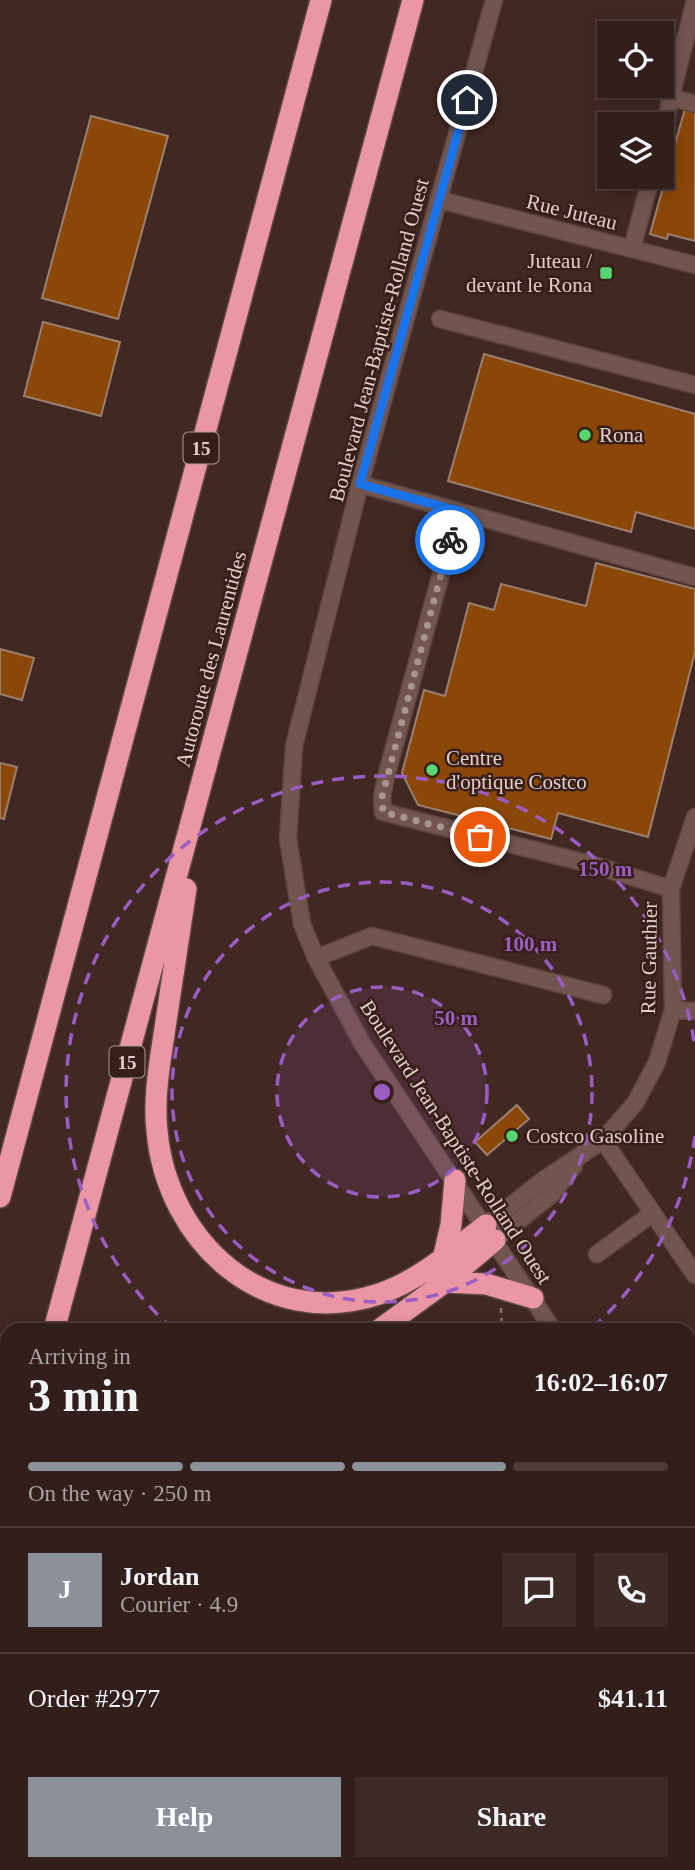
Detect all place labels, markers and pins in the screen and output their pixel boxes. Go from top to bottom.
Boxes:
pin [437,70,497,130]
place label: Juteau / devant le Rona [466,249,593,297]
marker: Juteau / devant le Rona [598,265,614,281]
place label: Rona [599,423,644,447]
marker: Rona [577,427,593,443]
place label: Centre d'optique Costco [446,746,587,794]
marker: Centre d'optique Costco [424,762,440,778]
pin [450,807,510,867]
centre of rings [370,1080,394,1104]
place label: Costco Gasoline [526,1124,664,1148]
marker: Costco Gasoline [504,1128,520,1144]

